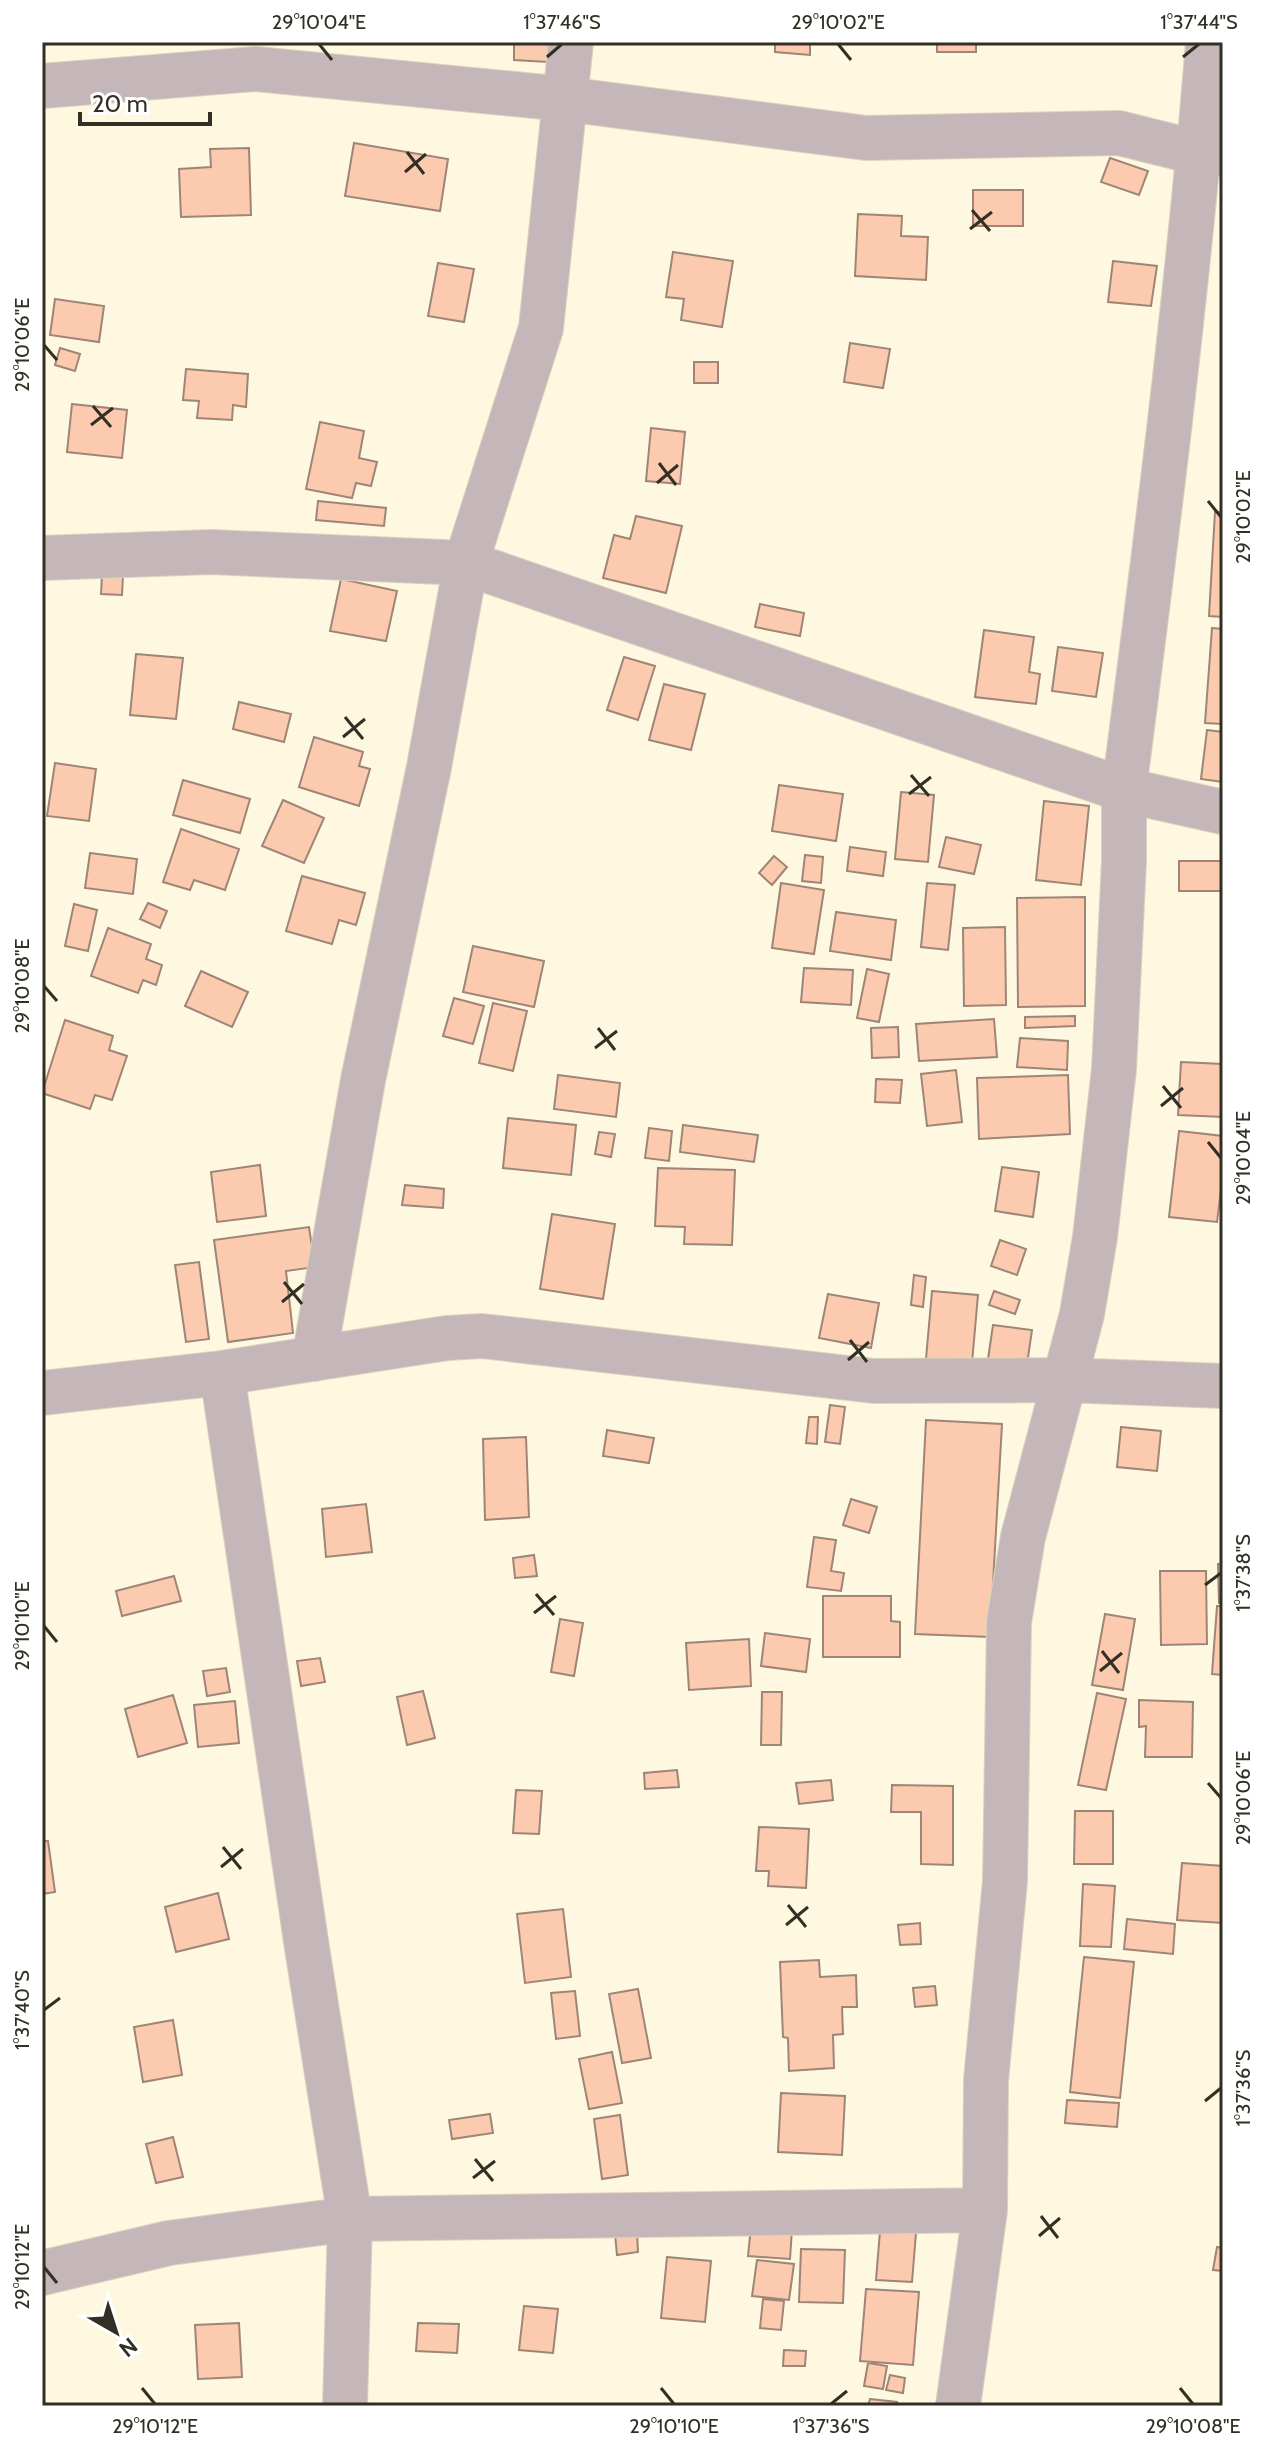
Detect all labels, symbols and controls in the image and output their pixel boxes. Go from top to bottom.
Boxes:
text: 29°10'04"E [272,10,366,34]
text: 1°37'46"S [523,10,601,34]
text: 29°10'02"E [791,10,885,34]
text: 1°37'44"S [1160,10,1238,34]
scale bar [80,76,210,126]
text: 20 m [92,89,148,118]
text: 29°10'06"E [10,298,34,392]
text: 29°10'02"E [1231,470,1255,564]
text: 29°10'08"E [10,938,34,1034]
text: 29°10'04"E [1231,1111,1255,1205]
text: 1°37'38"S [1231,1534,1255,1612]
text: 29°10'10"E [10,1581,34,1671]
text: 29°10'06"E [1231,1751,1255,1845]
text: 1°37'40"S [10,1970,34,2050]
text: 1°37'36"S [1231,2049,1255,2126]
text: 29°10'12"E [10,2224,34,2310]
north arrow [76,2292,156,2372]
text: N [114,2332,143,2363]
text: 29°10'12"E [112,2414,198,2438]
text: 29°10'10"E [629,2414,719,2438]
text: 1°37'36"S [793,2414,870,2438]
text: 29°10'08"E [1145,2414,1241,2438]

